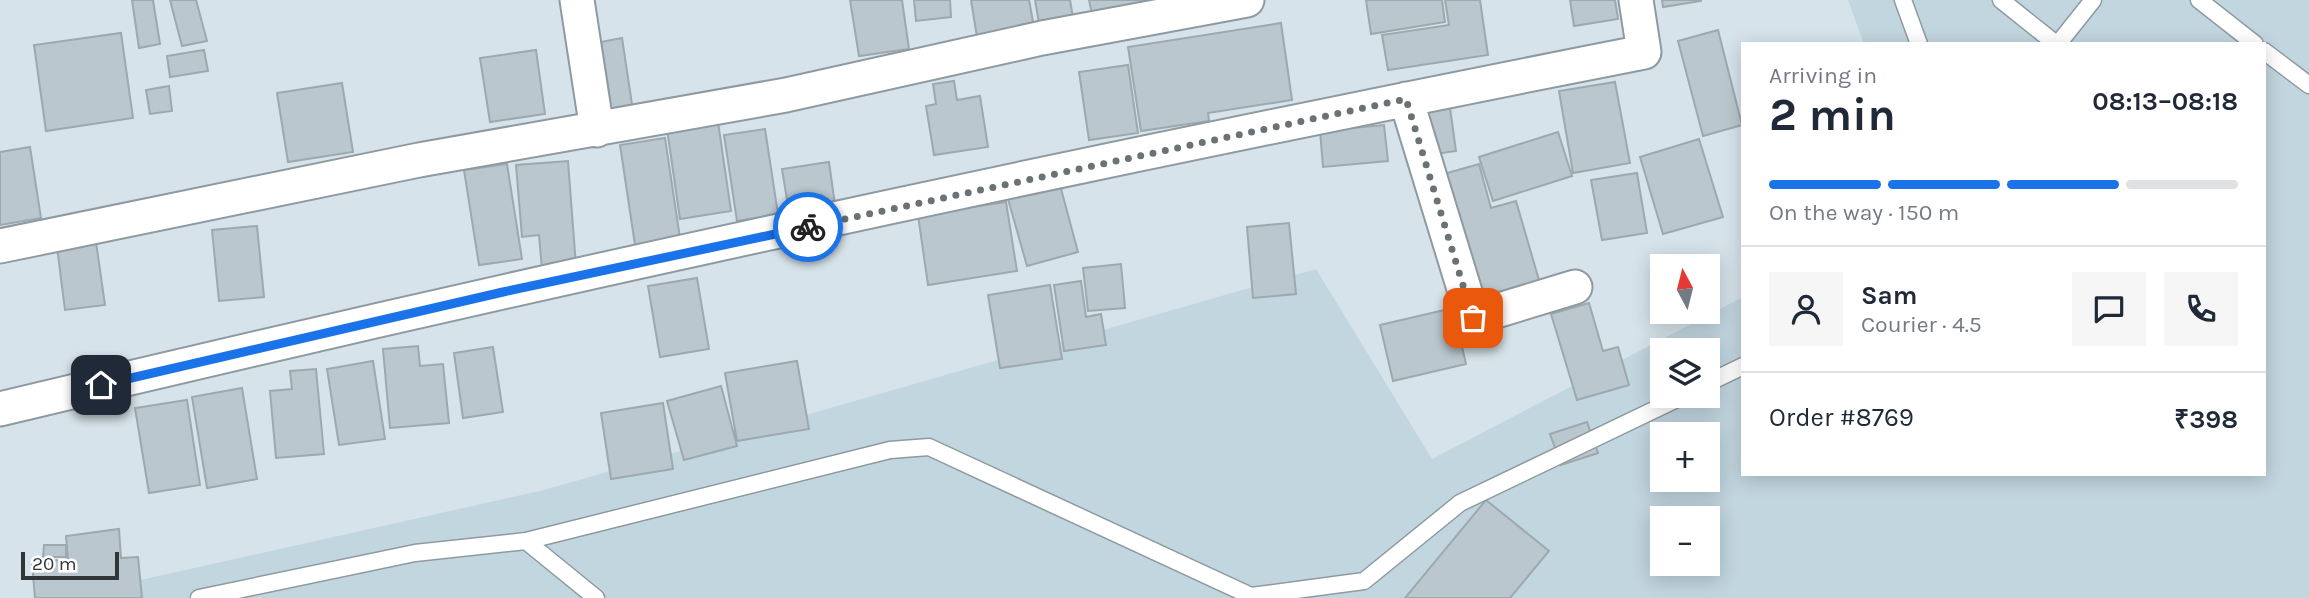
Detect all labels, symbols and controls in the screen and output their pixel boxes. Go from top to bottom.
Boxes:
text: Arriving in [1769,62,1877,89]
text: 08:13–08:18 [2092,86,2238,117]
text: 2 min [1769,88,1896,142]
courier [773,192,843,262]
text: On the way · 150 m [1769,199,1959,226]
icon: bike [789,208,827,246]
north arrow [1650,254,1720,324]
map controls [1650,254,1720,576]
button: person [1769,272,1843,346]
button: chat [2072,272,2146,346]
button: phone [2164,272,2238,346]
text: Sam [1861,280,1917,311]
pin [1443,288,1503,348]
icon: bag [1454,299,1492,337]
text: Courier · 4.5 [1861,311,1982,338]
button: layers [1650,338,1720,408]
pin [71,355,131,415]
icon: home [82,366,120,404]
text: Order #8769 [1769,402,1914,433]
text: ₹398 [2174,404,2238,435]
button: + [1650,422,1720,492]
button: − [1650,506,1720,576]
scale bar [21,549,119,581]
text: 20 m [32,553,77,575]

